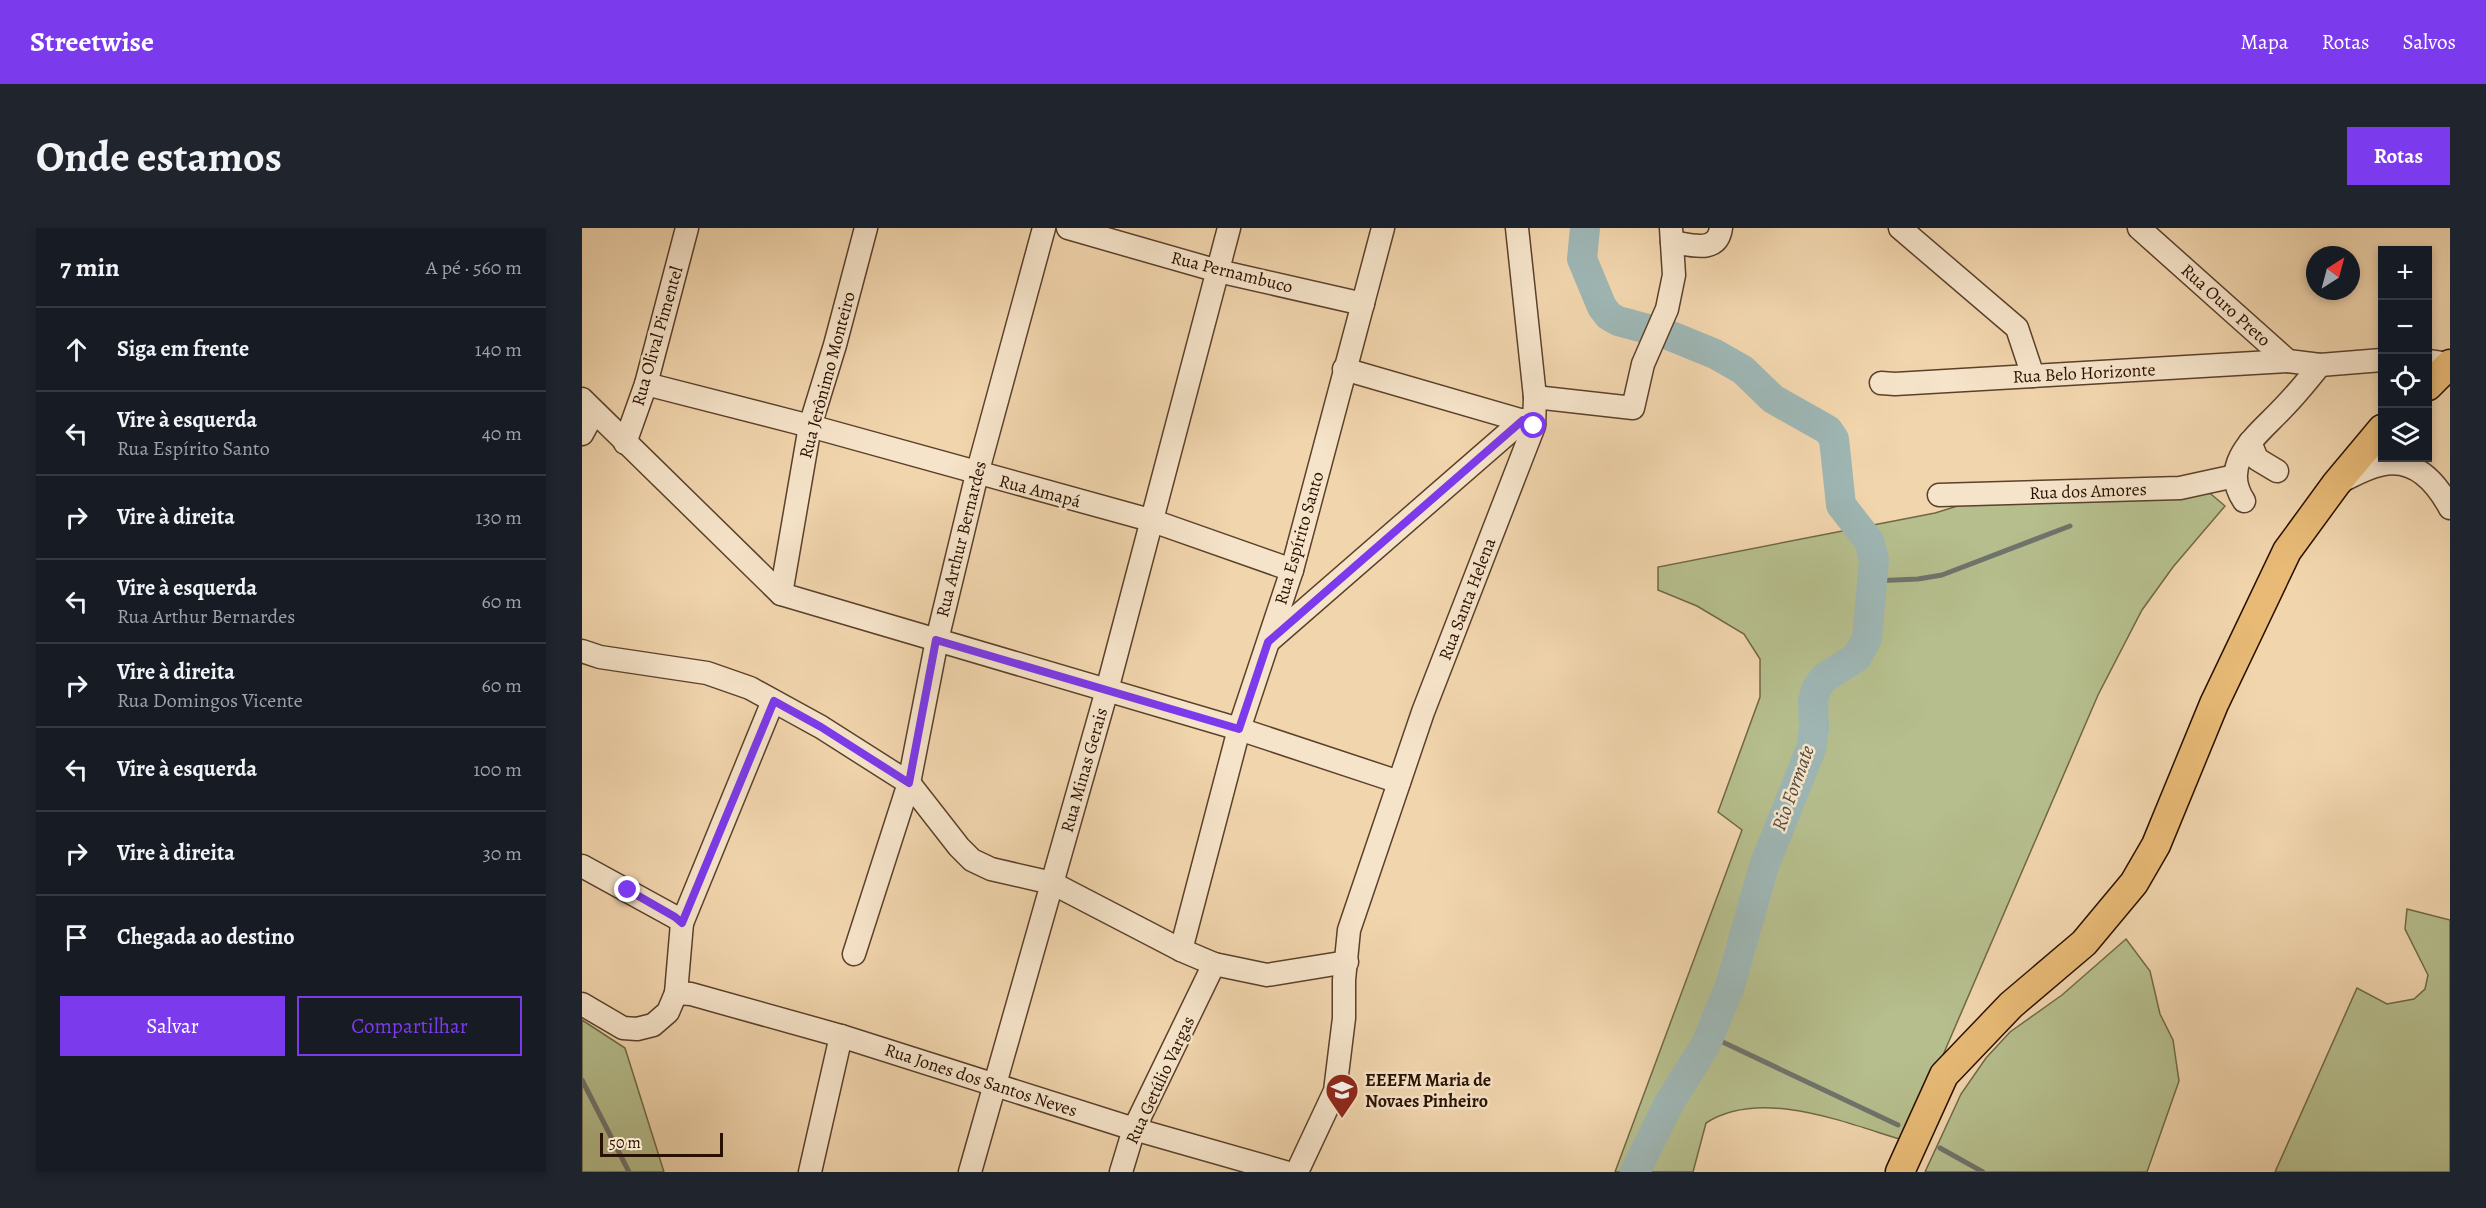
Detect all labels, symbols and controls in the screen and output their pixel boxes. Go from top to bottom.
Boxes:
text: Streetwise [30,23,154,61]
text: Mapa [2240,28,2289,56]
text: Rotas [2322,28,2369,56]
text: Salvos [2402,28,2456,56]
button: Rotas [2347,127,2450,185]
text: Onde estamos [36,128,282,185]
street label: Rua Pernambuco [1169,245,1295,299]
north arrow [2306,246,2360,300]
map controls [2378,246,2432,462]
button: + [2378,246,2432,300]
text: 7 min [60,250,120,285]
text: A pé · 560 m [426,254,522,281]
street label: Rua Ouro Preto [2176,258,2276,352]
street label: Rua Olival Pimentel [626,263,689,409]
street label: Rua Jerônimo Monteiro [793,289,861,461]
button: − [2378,300,2432,354]
icon: ahead [60,333,93,366]
text: Siga em frente [117,334,249,364]
text: 140 m [475,336,522,363]
button: locate [2378,354,2432,408]
street label: Rua Belo Horizonte [2012,357,2156,389]
text: Vire à esquerda [117,405,257,435]
button: layers [2378,408,2432,462]
route start [1520,412,1546,438]
icon: left [60,417,93,450]
text: 40 m [482,420,522,447]
text: Rua Espírito Santo [117,435,270,462]
street label: Rua Arthur Bernardes [930,458,992,620]
street label: Rua Amapá [997,469,1084,514]
street label: Rua Espírito Santo [1269,469,1329,607]
street label: Rua dos Amores [2029,477,2147,505]
icon: right [60,501,93,534]
text: Vire à direita [117,502,235,532]
text: 130 m [476,504,522,531]
street label: Rua Santa Helena [1433,534,1502,664]
text: Vire à esquerda [117,573,257,603]
icon: left [60,585,93,618]
text: 60 m [482,588,522,615]
text: Rua Arthur Bernardes [117,603,295,630]
text: Vire à direita [117,657,235,687]
icon: right [60,669,93,702]
text: 60 m [482,672,522,699]
text: Rua Domingos Vicente [117,687,303,714]
street label: Rua Minas Gerais [1055,705,1113,835]
water label: Rio Formate [1765,742,1821,834]
icon: left [60,753,93,786]
text: Vire à esquerda [117,754,257,784]
text: 100 m [473,756,522,783]
icon: right [60,837,93,870]
text: Vire à direita [117,838,235,868]
text: 30 m [482,840,522,867]
route end [614,876,640,902]
icon: arrive [60,921,93,954]
text: Chegada ao destino [117,922,295,952]
button: Salvar [60,996,285,1056]
button: Compartilhar [297,996,522,1056]
street label: Rua Getúlio Vargas [1120,1012,1200,1148]
street label: Rua Jones dos Santos Neves [882,1037,1080,1123]
place label: EEEFM Maria de Novaes Pinheiro [1365,1068,1491,1113]
school or university icon: EEEFM Maria de Novaes Pinheiro [1324,1072,1360,1119]
scale bar [600,1130,723,1158]
text: 50 m [609,1132,641,1154]

